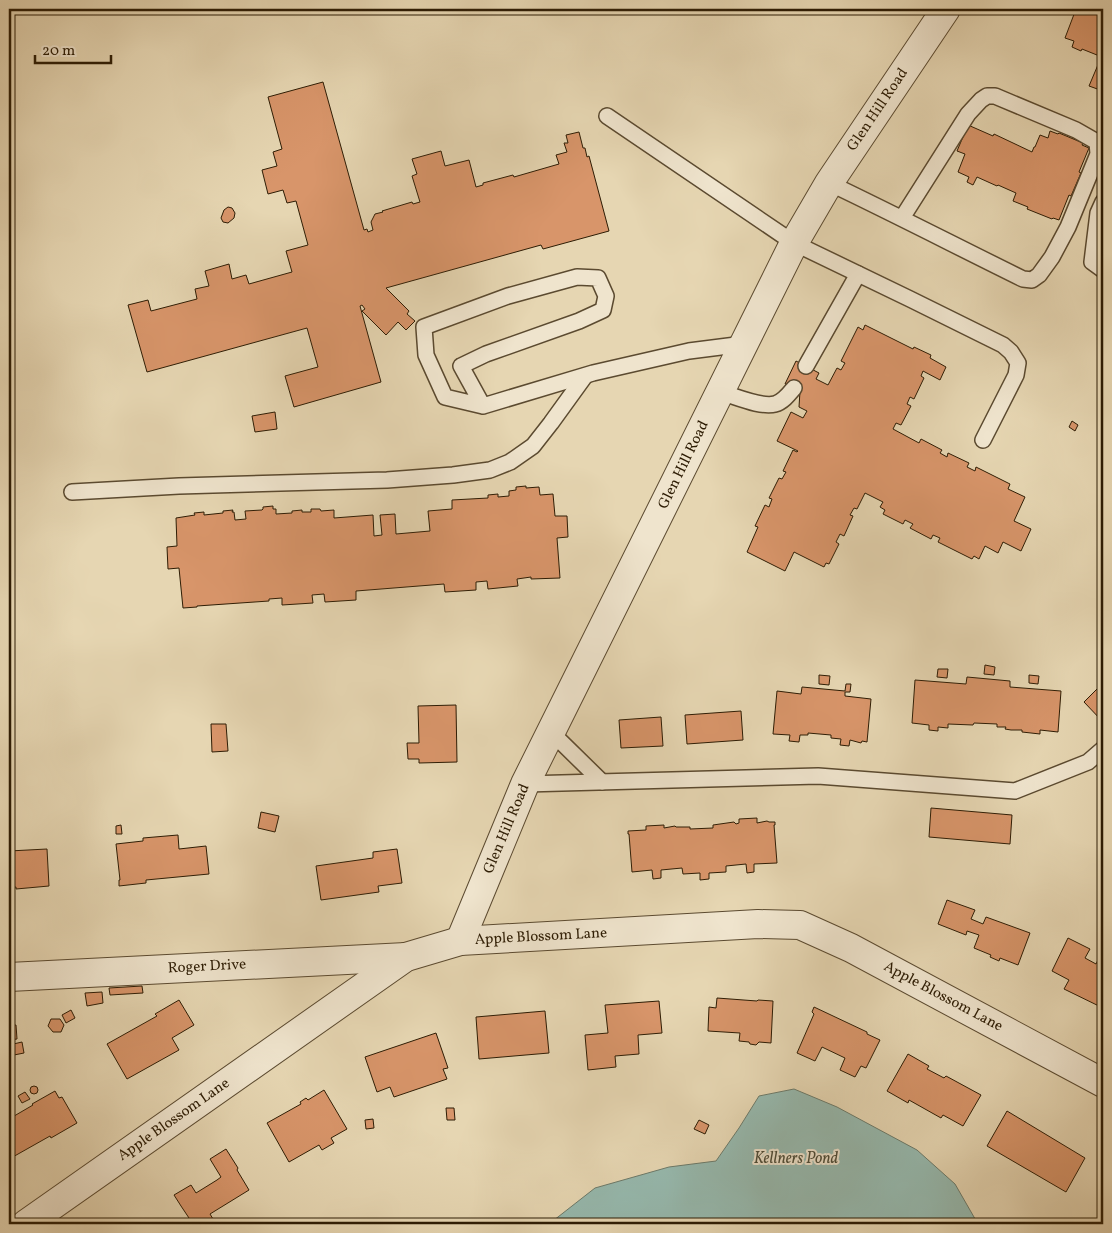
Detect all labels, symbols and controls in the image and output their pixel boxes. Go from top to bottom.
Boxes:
scale bar [35,32,111,64]
text: 20 m [42,41,75,62]
street label: Glen Hill Road [842,64,914,156]
street label: Glen Hill Road [653,417,715,513]
street label: Glen Hill Road [479,781,535,877]
street label: Apple Blossom Lane [474,923,608,951]
street label: Roger Drive [167,954,247,980]
street label: Apple Blossom Lane [880,957,1006,1037]
street label: Apple Blossom Lane [114,1073,234,1167]
water label: Kellners Pond [754,1148,839,1170]

